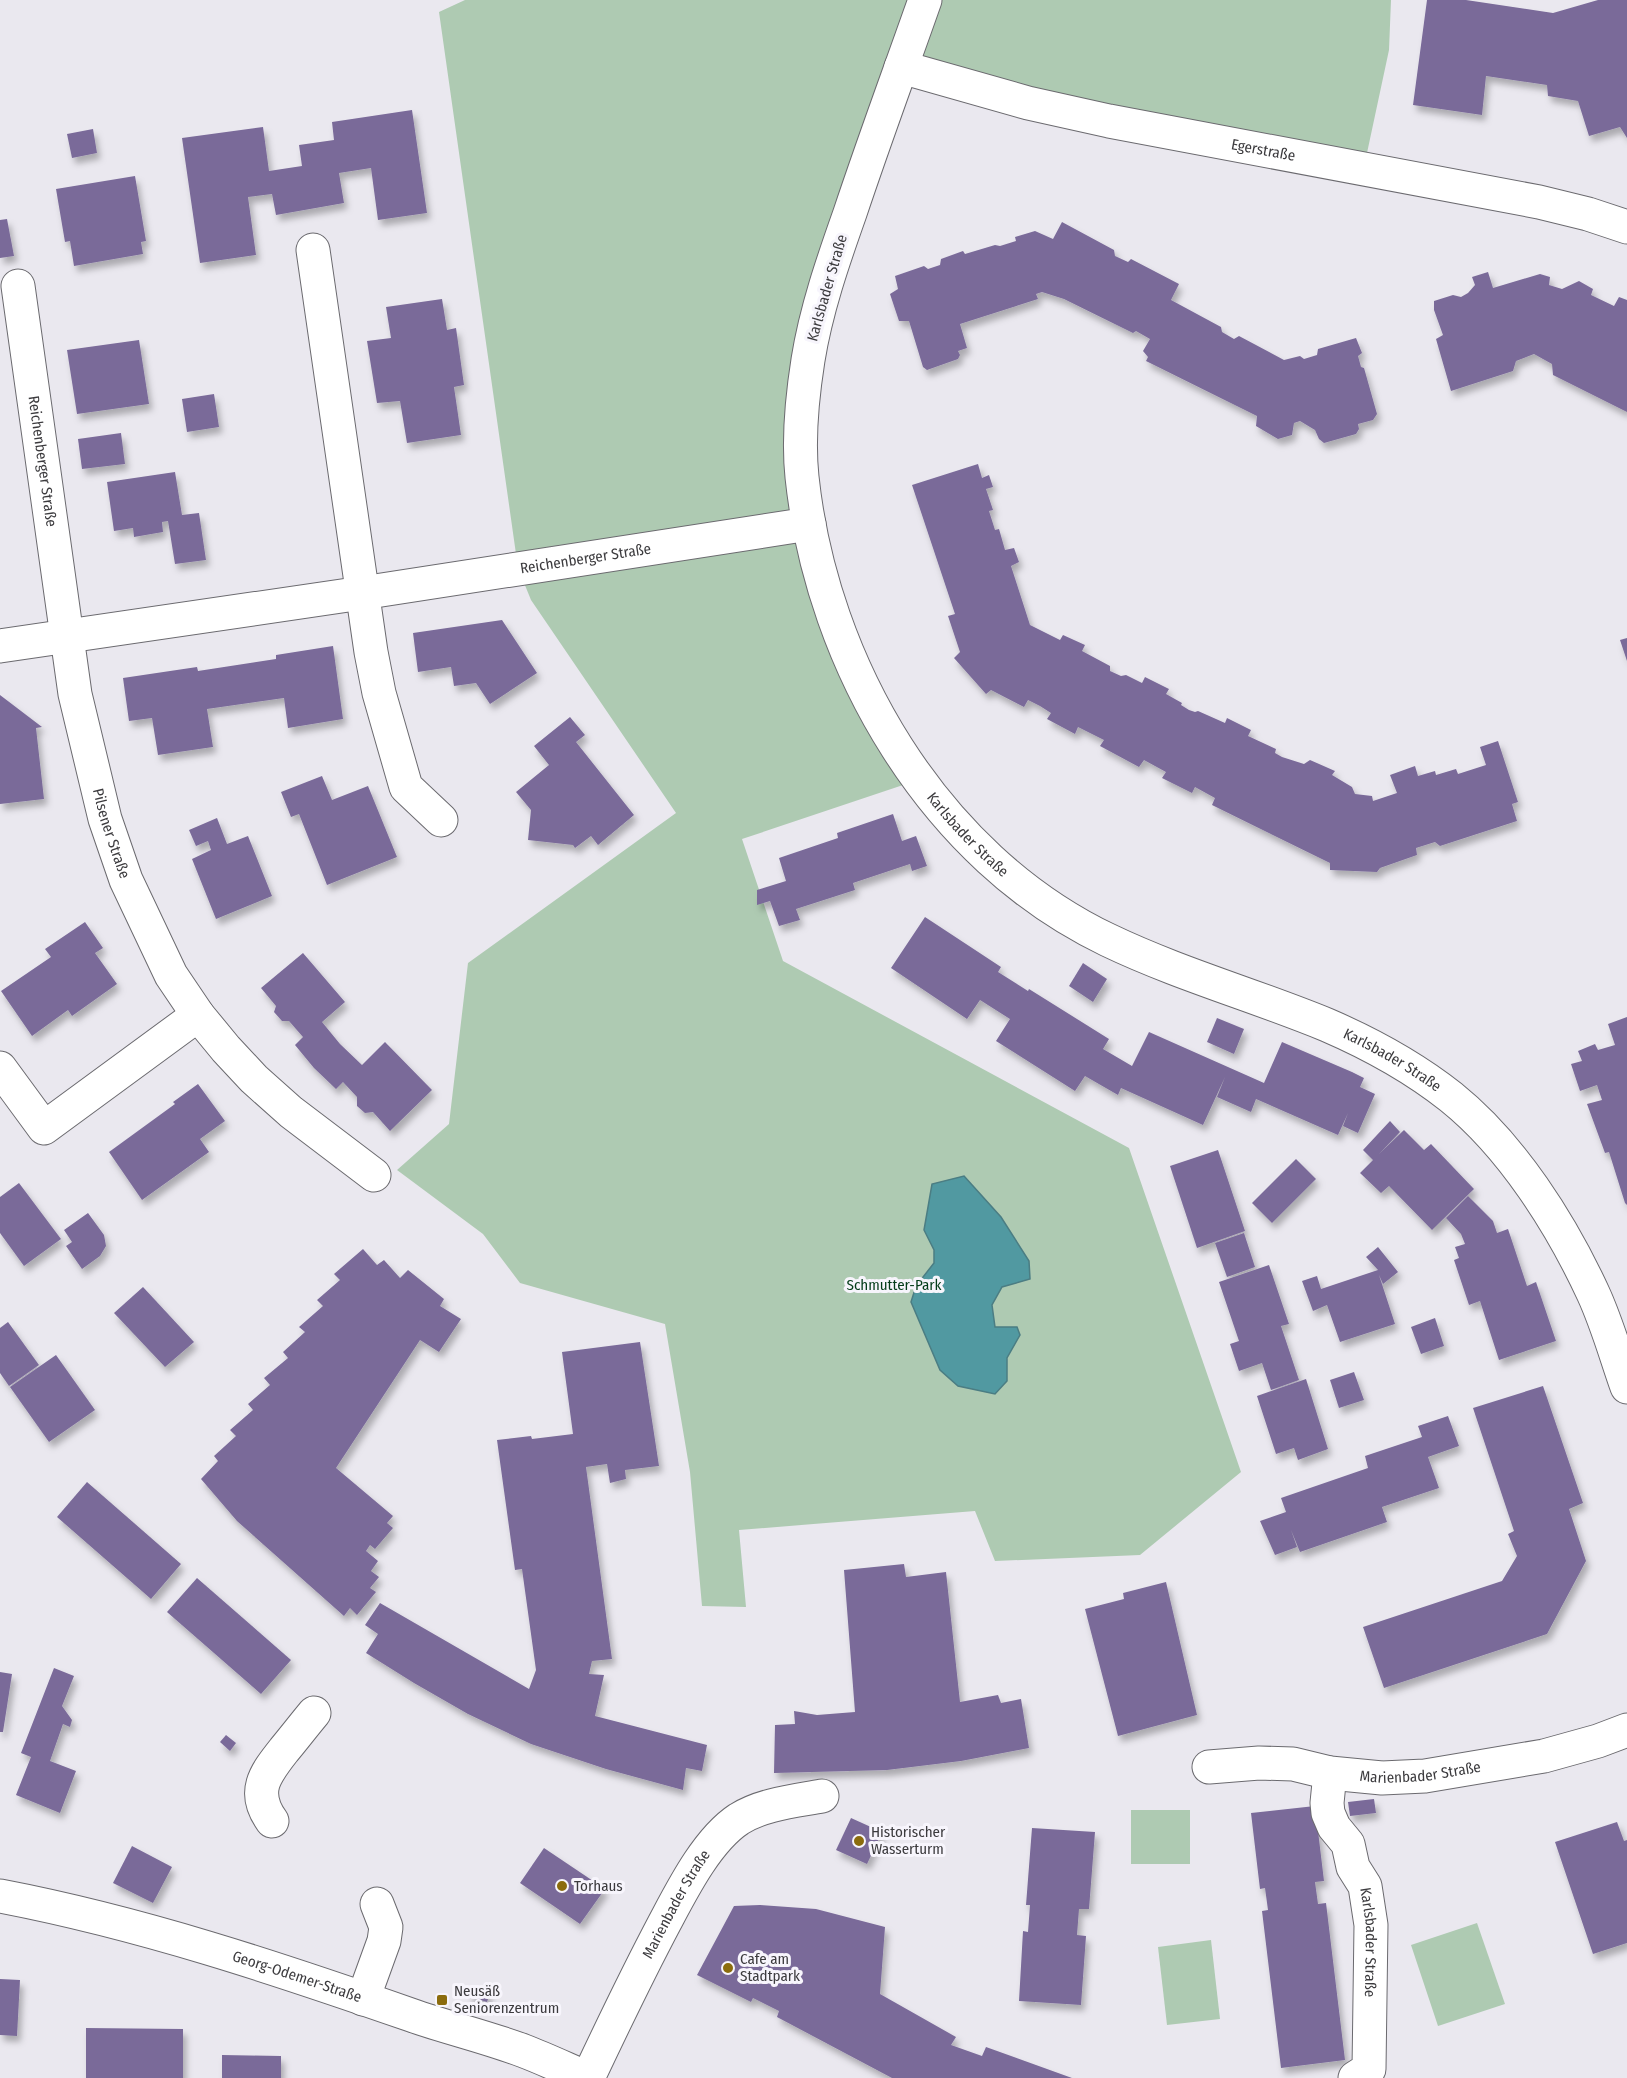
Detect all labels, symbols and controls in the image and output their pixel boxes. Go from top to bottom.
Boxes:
street label: Egerstraße [1230,135,1297,165]
street label: Karlsbader Straße [803,233,851,343]
street label: Reichenberger Straße [24,395,61,528]
street label: Reichenberger Straße [519,540,652,577]
street label: Pilsener Straße [89,787,134,881]
street label: Karlsbader Straße [923,789,1012,881]
street label: Karlsbader Straße [1341,1025,1445,1095]
park label: Schmutter-Park [846,1276,942,1294]
street label: Marienbader Straße [1359,1758,1482,1787]
place label: Historischer Wasserturm [871,1823,946,1858]
marker: Historischer Wasserturm [852,1834,866,1848]
street label: Marienbader Straße [639,1846,714,1961]
place label: Torhaus [574,1877,623,1895]
marker: Torhaus [555,1879,569,1893]
street label: Karlsbader Straße [1356,1886,1380,1997]
street label: Georg-Odemer-Straße [230,1947,364,2006]
place label: Cafe am Stadtpark [740,1950,800,1985]
marker: Cafe am Stadtpark [721,1961,735,1975]
place label: Neusäß Seniorenzentrum [454,1982,559,2017]
marker: Neusäß Seniorenzentrum [435,1993,449,2007]

